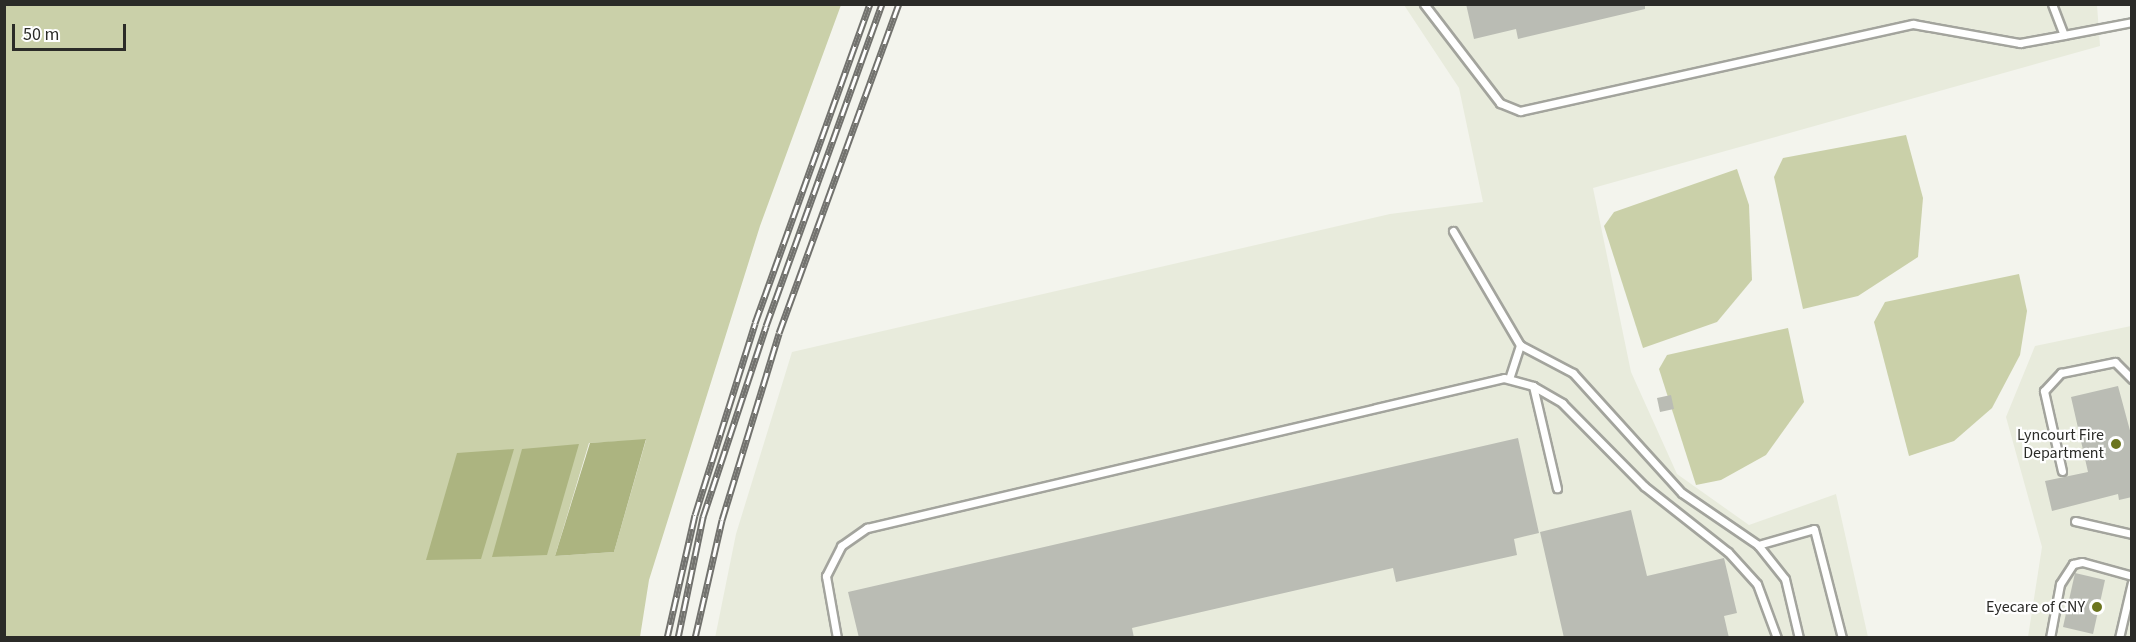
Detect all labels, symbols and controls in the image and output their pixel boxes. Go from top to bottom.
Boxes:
scale bar [15,12,129,50]
text: 50 m [23,22,59,47]
place label: Lyncourt Fire Department [2017,425,2104,463]
marker: Lyncourt Fire Department [2109,437,2123,451]
place label: Eyecare of CNY [1986,597,2085,617]
marker: Eyecare of CNY [2090,600,2104,614]

